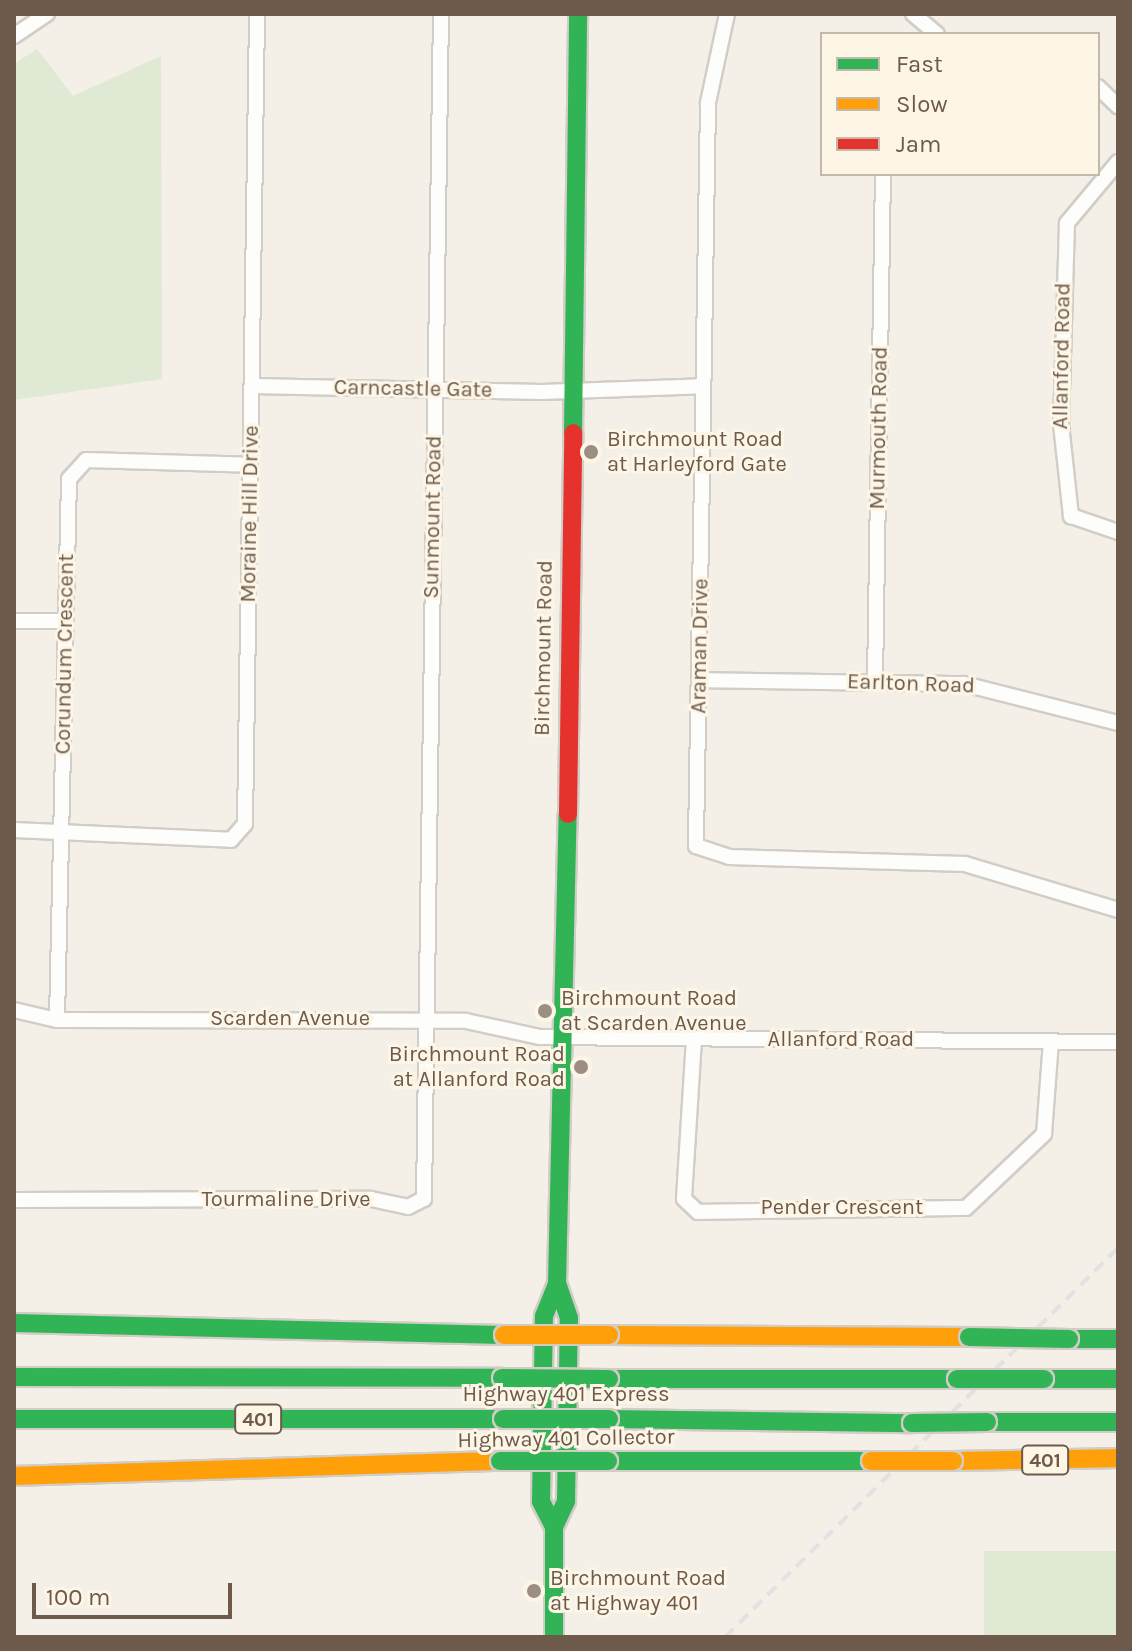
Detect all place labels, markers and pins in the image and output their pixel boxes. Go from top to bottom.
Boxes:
place label: Birchmount Road at Harleyford Gate [607,426,787,478]
marker: Birchmount Road at Harleyford Gate [582,443,600,461]
place label: Birchmount Road at Scarden Avenue [561,985,747,1036]
marker: Birchmount Road at Scarden Avenue [536,1002,554,1020]
place label: Birchmount Road at Allanford Road [389,1041,565,1092]
marker: Birchmount Road at Allanford Road [572,1058,590,1076]
place label: Birchmount Road at Highway 401 [550,1565,726,1616]
marker: Birchmount Road at Highway 401 [525,1582,543,1600]

